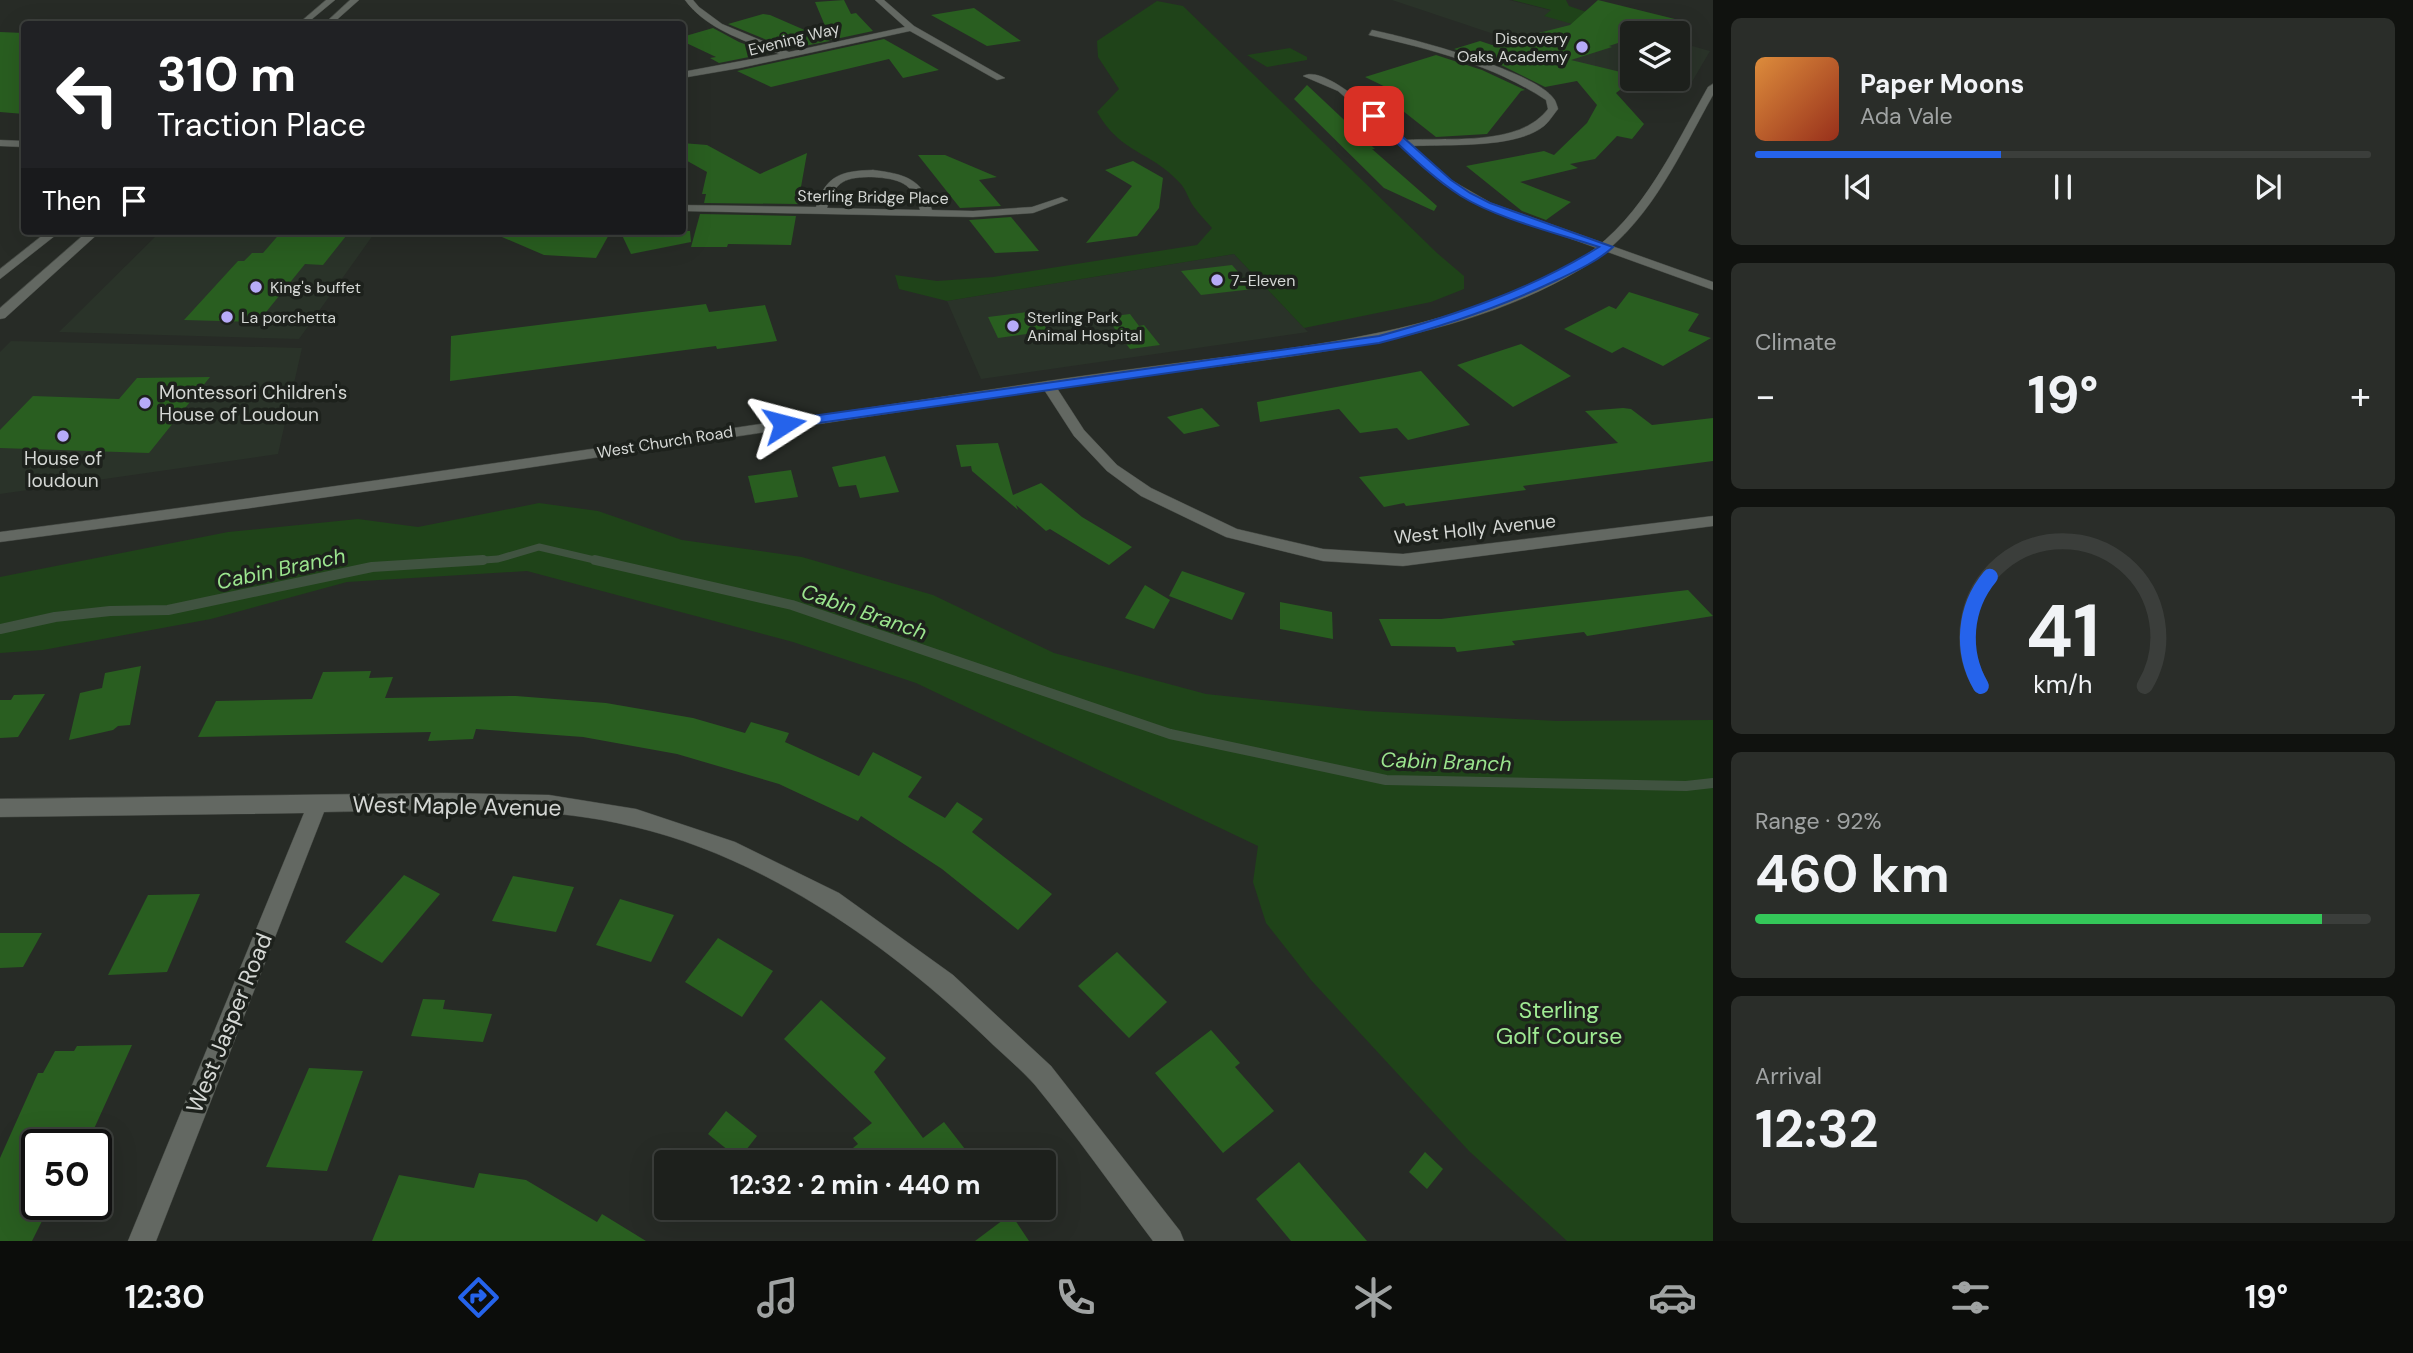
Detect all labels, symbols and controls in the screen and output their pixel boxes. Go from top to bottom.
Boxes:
street label: Evening Way [746,17,842,61]
map controls [1620,21,1690,91]
button: layers [1620,21,1690,91]
place label: Discovery Oaks Academy [1457,28,1568,67]
marker: Discovery Oaks Academy [1574,39,1590,55]
text: 310 m [157,42,296,106]
icon: left [42,49,133,140]
text: Paper Moons [1860,67,2024,101]
pin [1344,86,1404,146]
icon: arrive [1355,97,1393,135]
text: Ada Vale [1860,101,1953,131]
text: Traction Place [157,104,366,146]
icon: previous [1839,168,1877,206]
icon: pause [2044,168,2082,206]
icon: next [2249,168,2287,206]
icon: arrive [115,182,153,220]
text: Then [42,184,101,218]
street label: Sterling Bridge Place [797,185,949,209]
place label: 7-Eleven [1231,270,1295,291]
marker: 7-Eleven [1209,272,1225,288]
place label: King's buffet [270,277,361,298]
marker: King's buffet [248,279,264,295]
place label: La porchetta [241,307,336,328]
place label: Sterling Park Animal Hospital [1027,307,1142,346]
marker: La porchetta [219,309,235,325]
marker: Sterling Park Animal Hospital [1005,318,1021,334]
text: Climate [1755,327,1837,357]
text: 19° [2028,361,2098,429]
text: − [1755,371,1776,421]
text: + [2350,371,2371,421]
place label: Montessori Children's House of Loudoun [159,380,347,427]
position arrow [747,387,821,461]
marker: Montessori Children's House of Loudoun [137,395,153,411]
street label: West Church Road [596,421,734,463]
marker: House of loudoun [55,428,71,444]
place label: House of loudoun [24,446,102,493]
street label: West Holly Avenue [1393,508,1557,550]
water label: Cabin Branch [214,542,348,596]
water label: Cabin Branch [797,577,931,647]
text: 41 [2026,585,2100,680]
text: km/h [2033,668,2093,701]
water label: Cabin Branch [1380,746,1512,778]
street label: West Maple Avenue [352,789,562,823]
text: Range · 92% [1755,806,1882,836]
text: 460 km [1755,840,1950,908]
street label: West Jasper Road [179,929,279,1117]
park label: Sterling Golf Course [1496,995,1622,1051]
text: Arrival [1755,1061,1822,1091]
text: 12:32 [1755,1095,1879,1163]
speed limit sign: 50 [21,1129,112,1220]
text: 12:32 · 2 min · 440 m [730,1168,980,1202]
icon: directions [454,1273,503,1322]
icon: music [753,1273,802,1322]
icon: phone [1051,1273,1100,1322]
icon: climate [1349,1273,1398,1322]
icon: car [1648,1273,1697,1322]
icon: filters [1946,1273,1995,1322]
text: 12:30 [125,1276,205,1318]
text: 19° [2245,1276,2288,1318]

